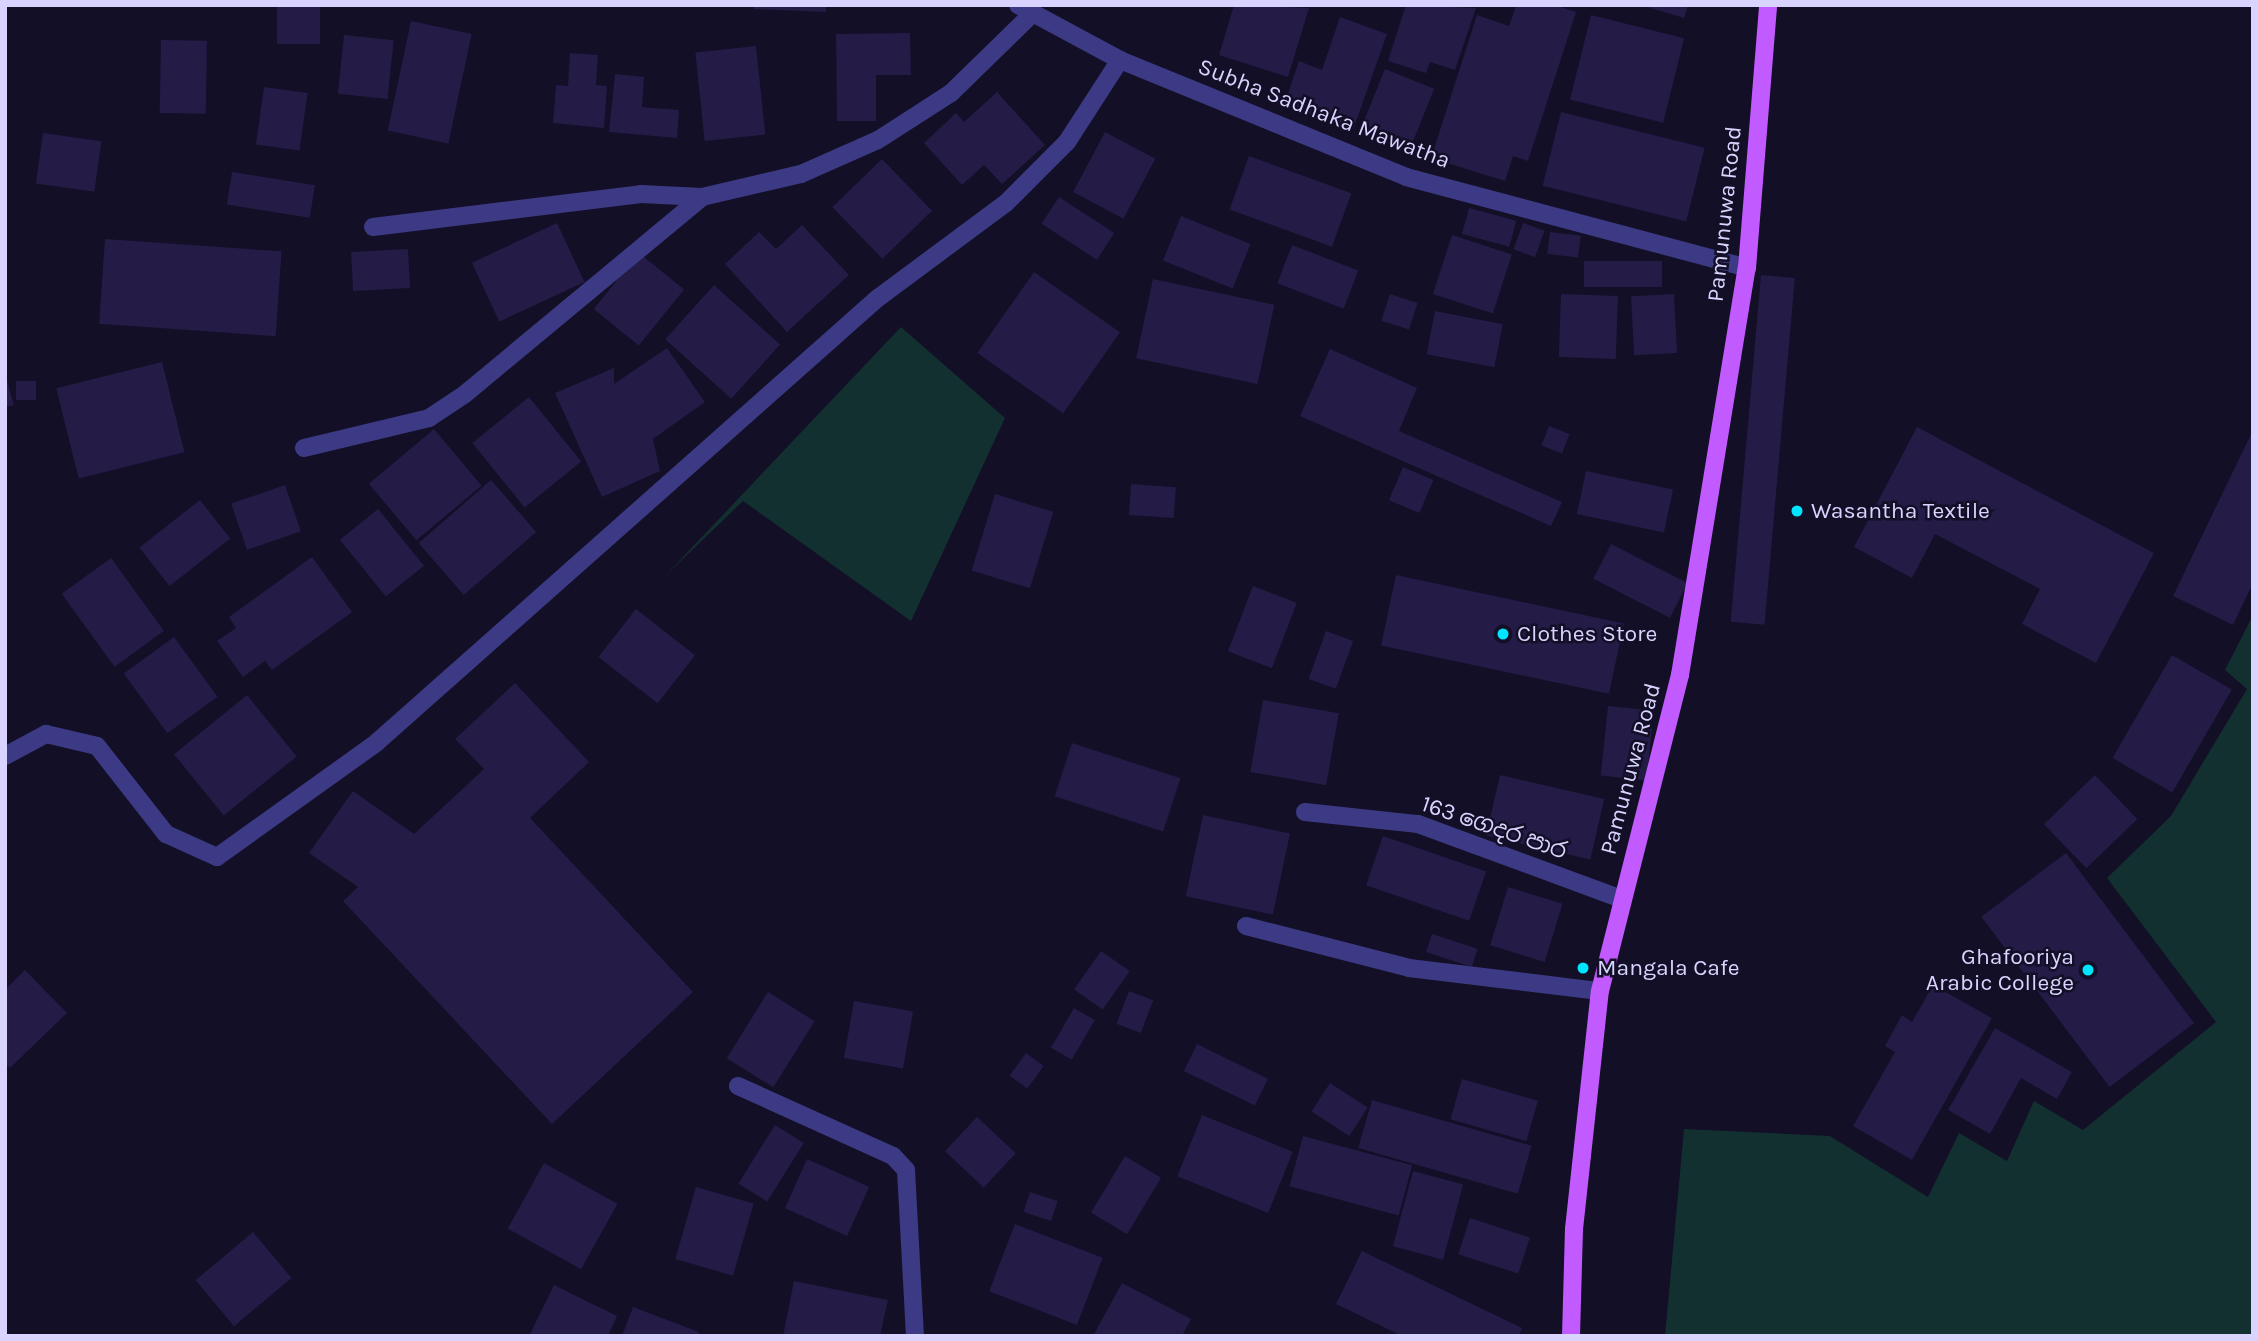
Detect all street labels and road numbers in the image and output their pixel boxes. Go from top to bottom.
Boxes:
street label: Subha Sadhaka Mawatha [1194,53,1454,175]
street label: Pamunuwa Road [1702,125,1748,303]
street label: Pamunuwa Road [1595,680,1667,858]
street label: 163 ගෙදර පාර [1418,790,1570,866]

